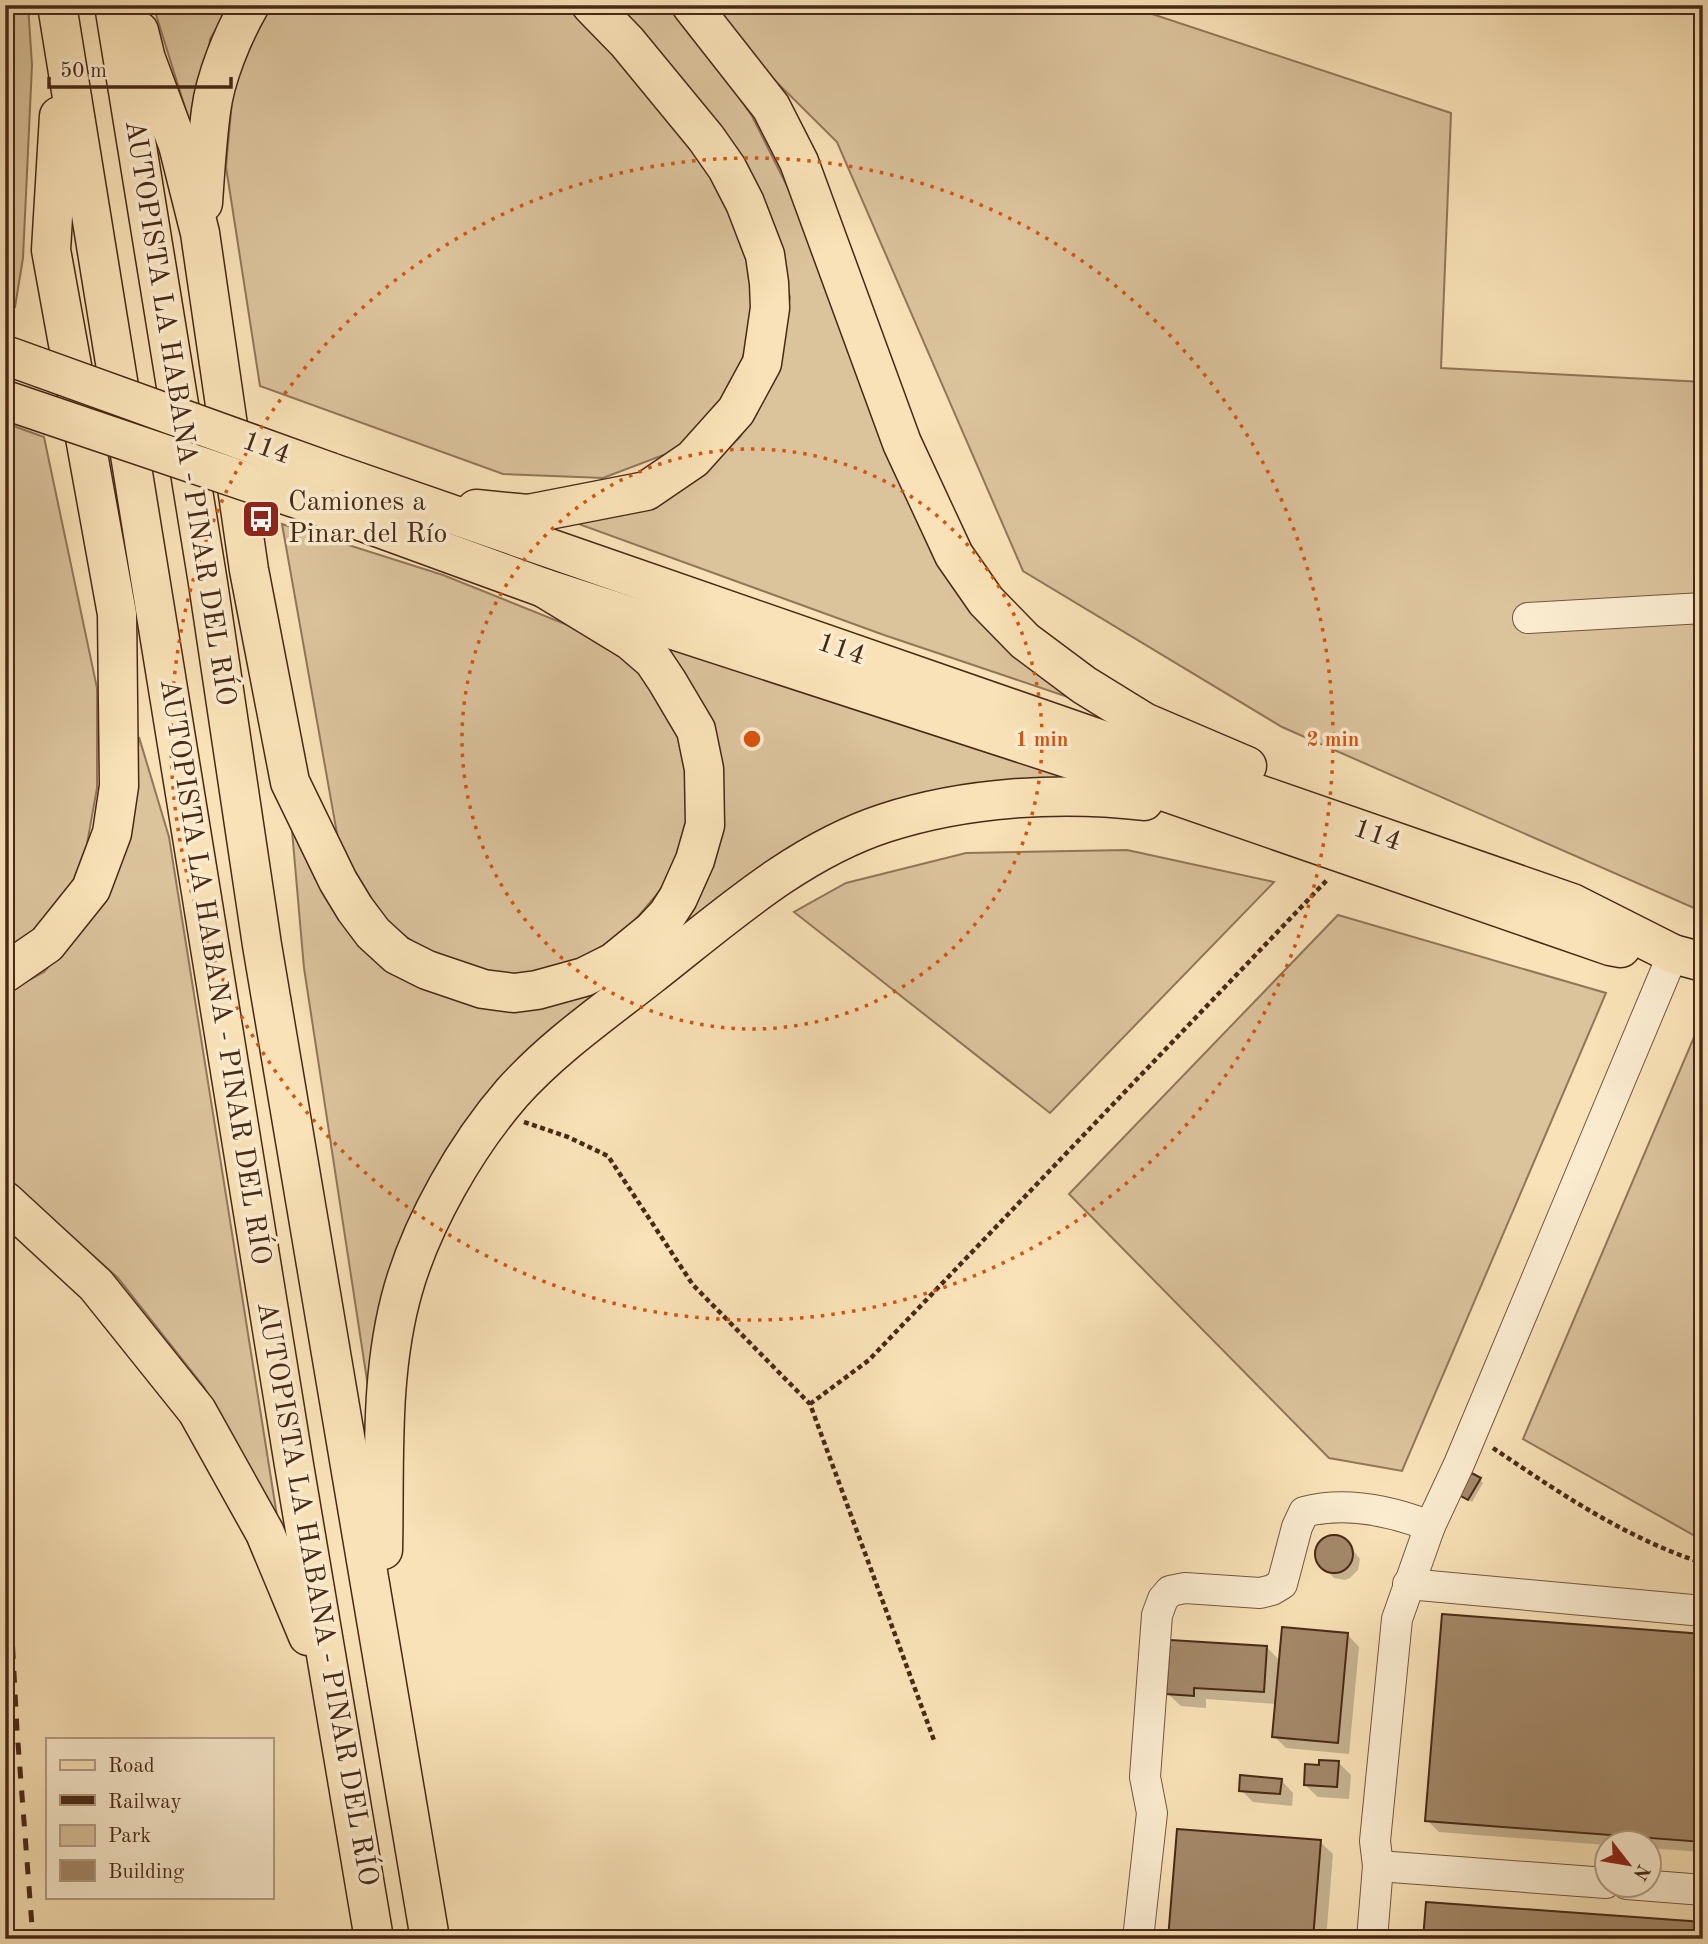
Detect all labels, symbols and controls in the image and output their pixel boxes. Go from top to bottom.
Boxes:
scale bar [49,46,231,90]
text: 50 m [60,61,107,82]
street label: AUTOPISTA LA HABANA - PINAR DEL RÍO [119,117,244,708]
street label: 114 [238,428,294,470]
place label: Camiones a Pinar del Río [288,489,447,549]
bus stop icon: Camiones a Pinar del Río [240,498,282,540]
street label: 114 [813,629,869,671]
street label: AUTOPISTA LA HABANA - PINAR DEL RÍO [154,676,279,1267]
centre of rings [740,727,764,751]
text: 1 min [1016,730,1068,751]
text: 2 min [1307,730,1359,751]
street label: 114 [1349,815,1405,857]
street label: AUTOPISTA LA HABANA - PINAR DEL RÍO [251,1299,386,1888]
legend [46,1738,273,1898]
text: Road [108,1756,155,1777]
text: Railway [108,1792,182,1813]
text: Park [108,1826,151,1847]
north arrow [1592,1828,1662,1898]
text: N [1628,1860,1652,1883]
text: Building [108,1862,185,1883]

